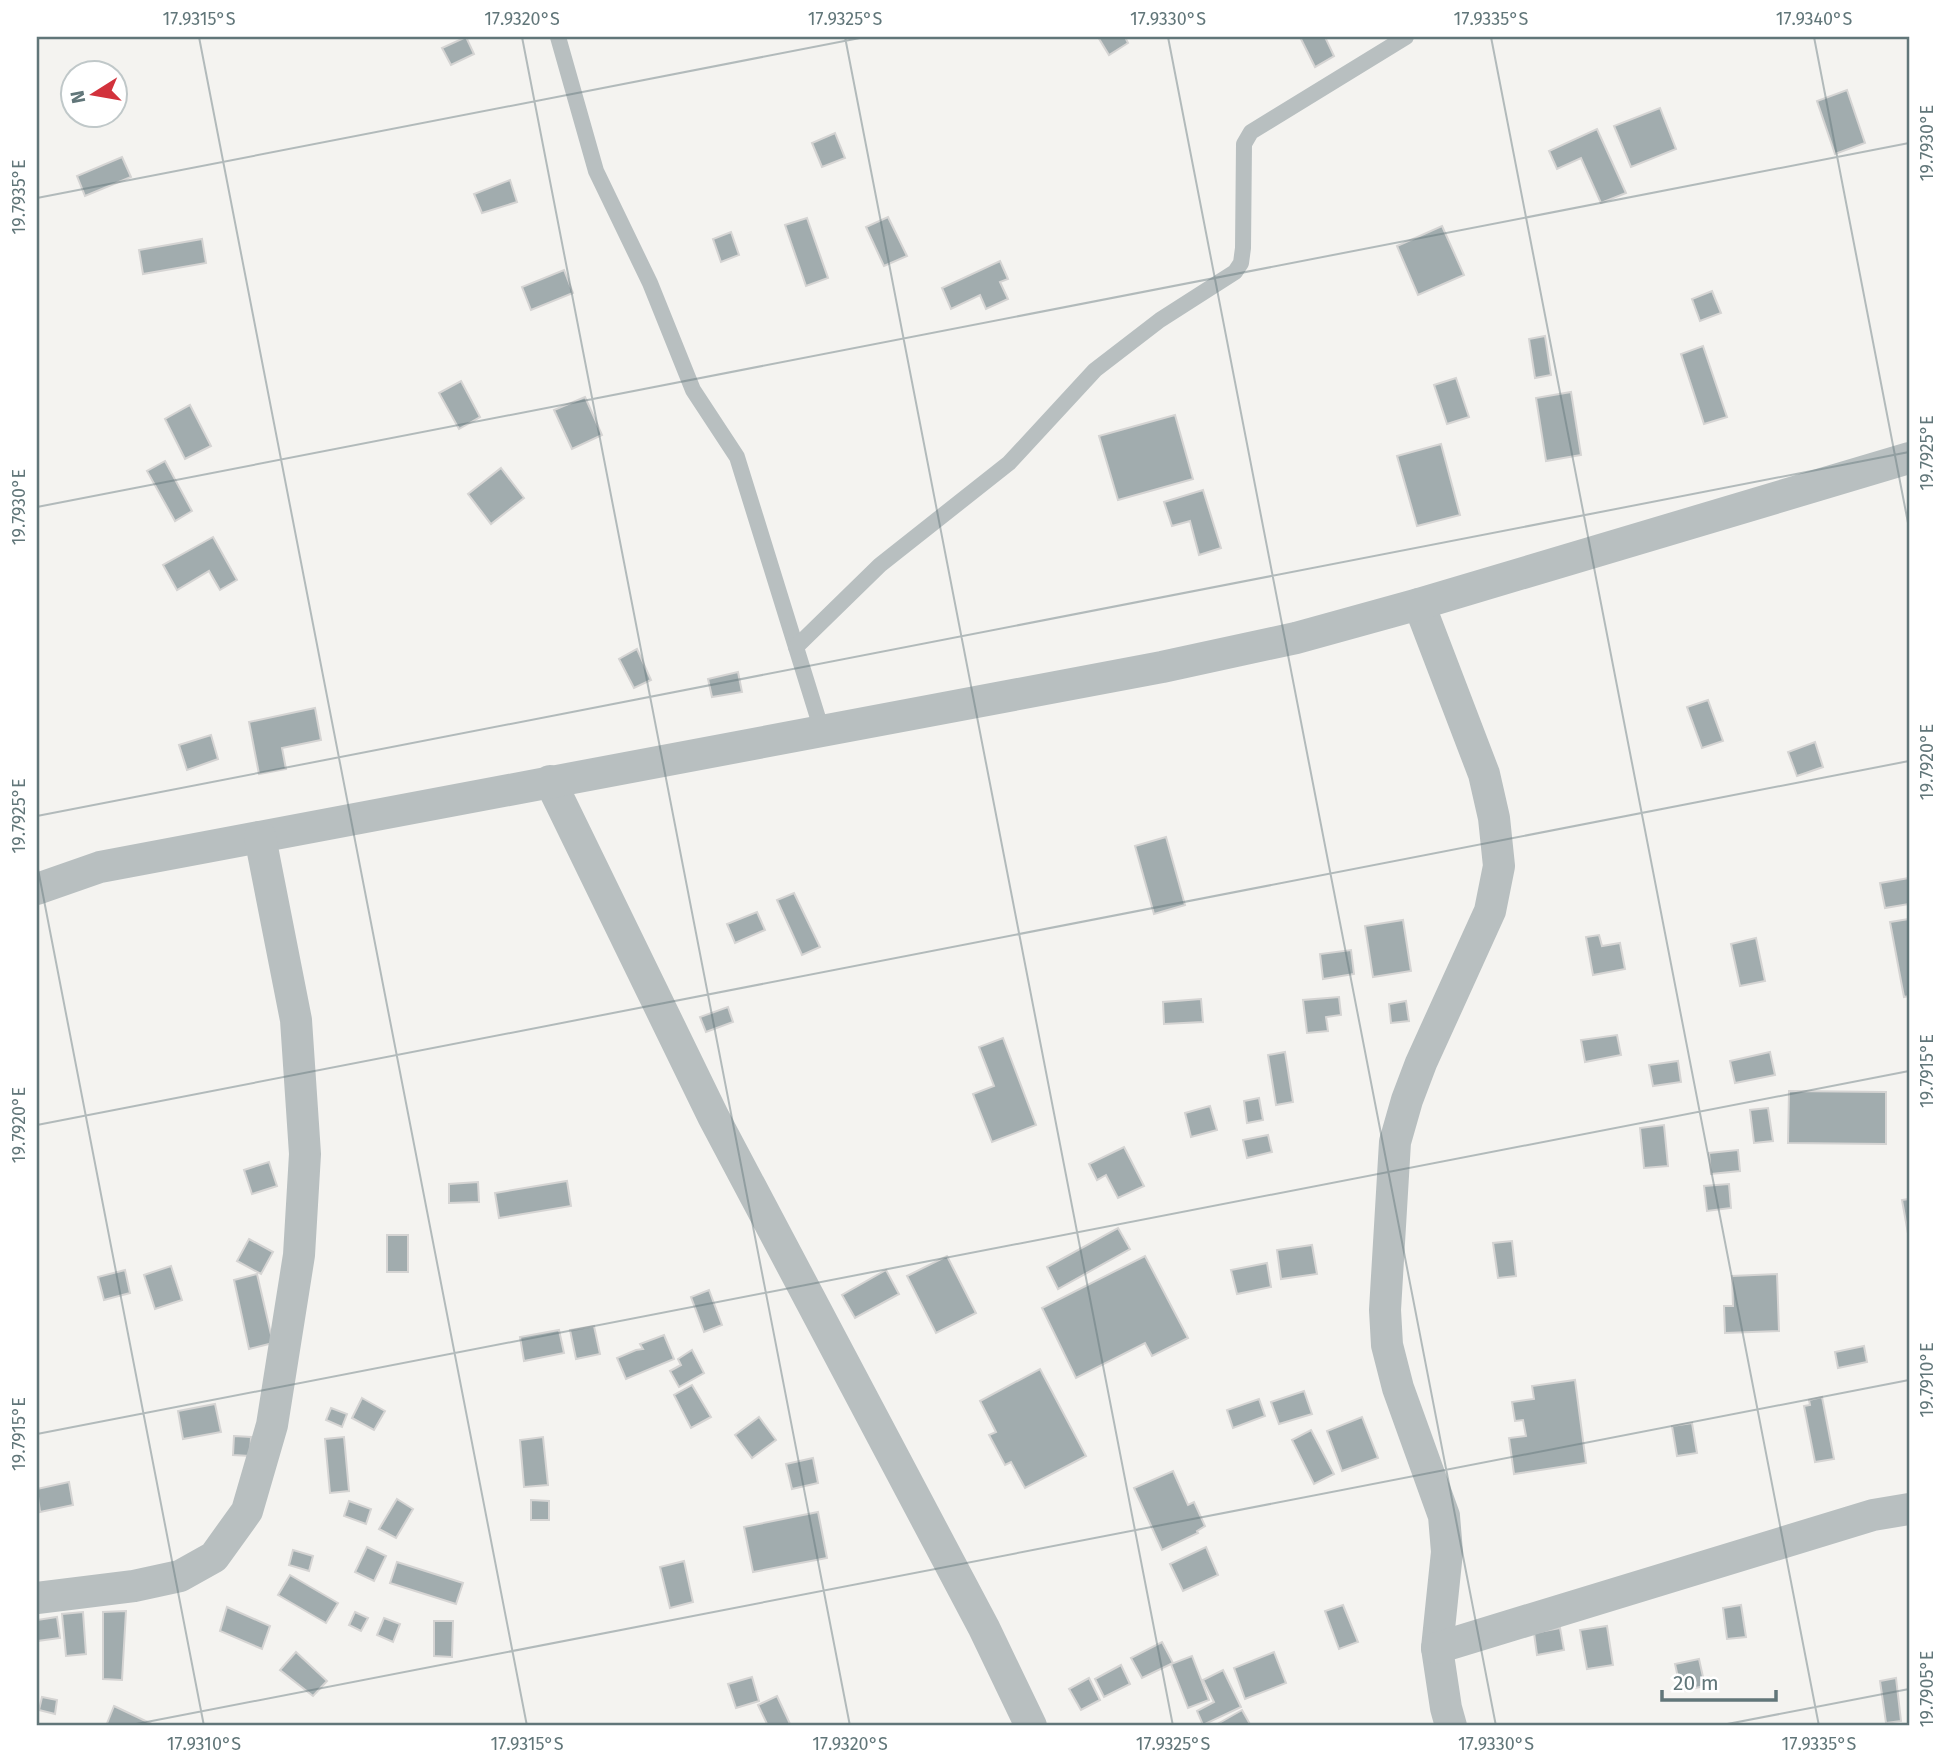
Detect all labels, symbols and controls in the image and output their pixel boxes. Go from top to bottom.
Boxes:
text: 17.9315°S [162,8,236,30]
text: 17.9320°S [484,8,560,30]
text: 17.9325°S [808,8,882,30]
text: 17.9330°S [1130,8,1206,30]
text: 17.9335°S [1454,8,1529,30]
text: 17.9340°S [1776,8,1852,30]
north arrow [60,60,130,130]
text: N [65,89,90,106]
text: 19.7930°E [1916,105,1938,181]
text: 19.7935°E [8,159,30,235]
text: 19.7925°E [1916,415,1938,491]
text: 19.7930°E [8,469,30,545]
text: 19.7920°E [1916,724,1938,800]
text: 19.7925°E [8,778,30,854]
text: 19.7915°E [1916,1034,1938,1108]
text: 19.7920°E [8,1087,30,1163]
text: 19.7910°E [1916,1342,1938,1418]
text: 19.7915°E [8,1397,30,1471]
text: 19.7905°E [1916,1651,1938,1727]
scale bar [1662,1658,1776,1702]
text: 20 m [1673,1670,1719,1696]
text: 17.9310°S [167,1733,241,1755]
text: 17.9315°S [490,1733,564,1755]
text: 17.9320°S [812,1733,888,1755]
text: 17.9325°S [1136,1733,1210,1755]
text: 17.9330°S [1458,1733,1534,1755]
text: 17.9335°S [1782,1733,1857,1755]

